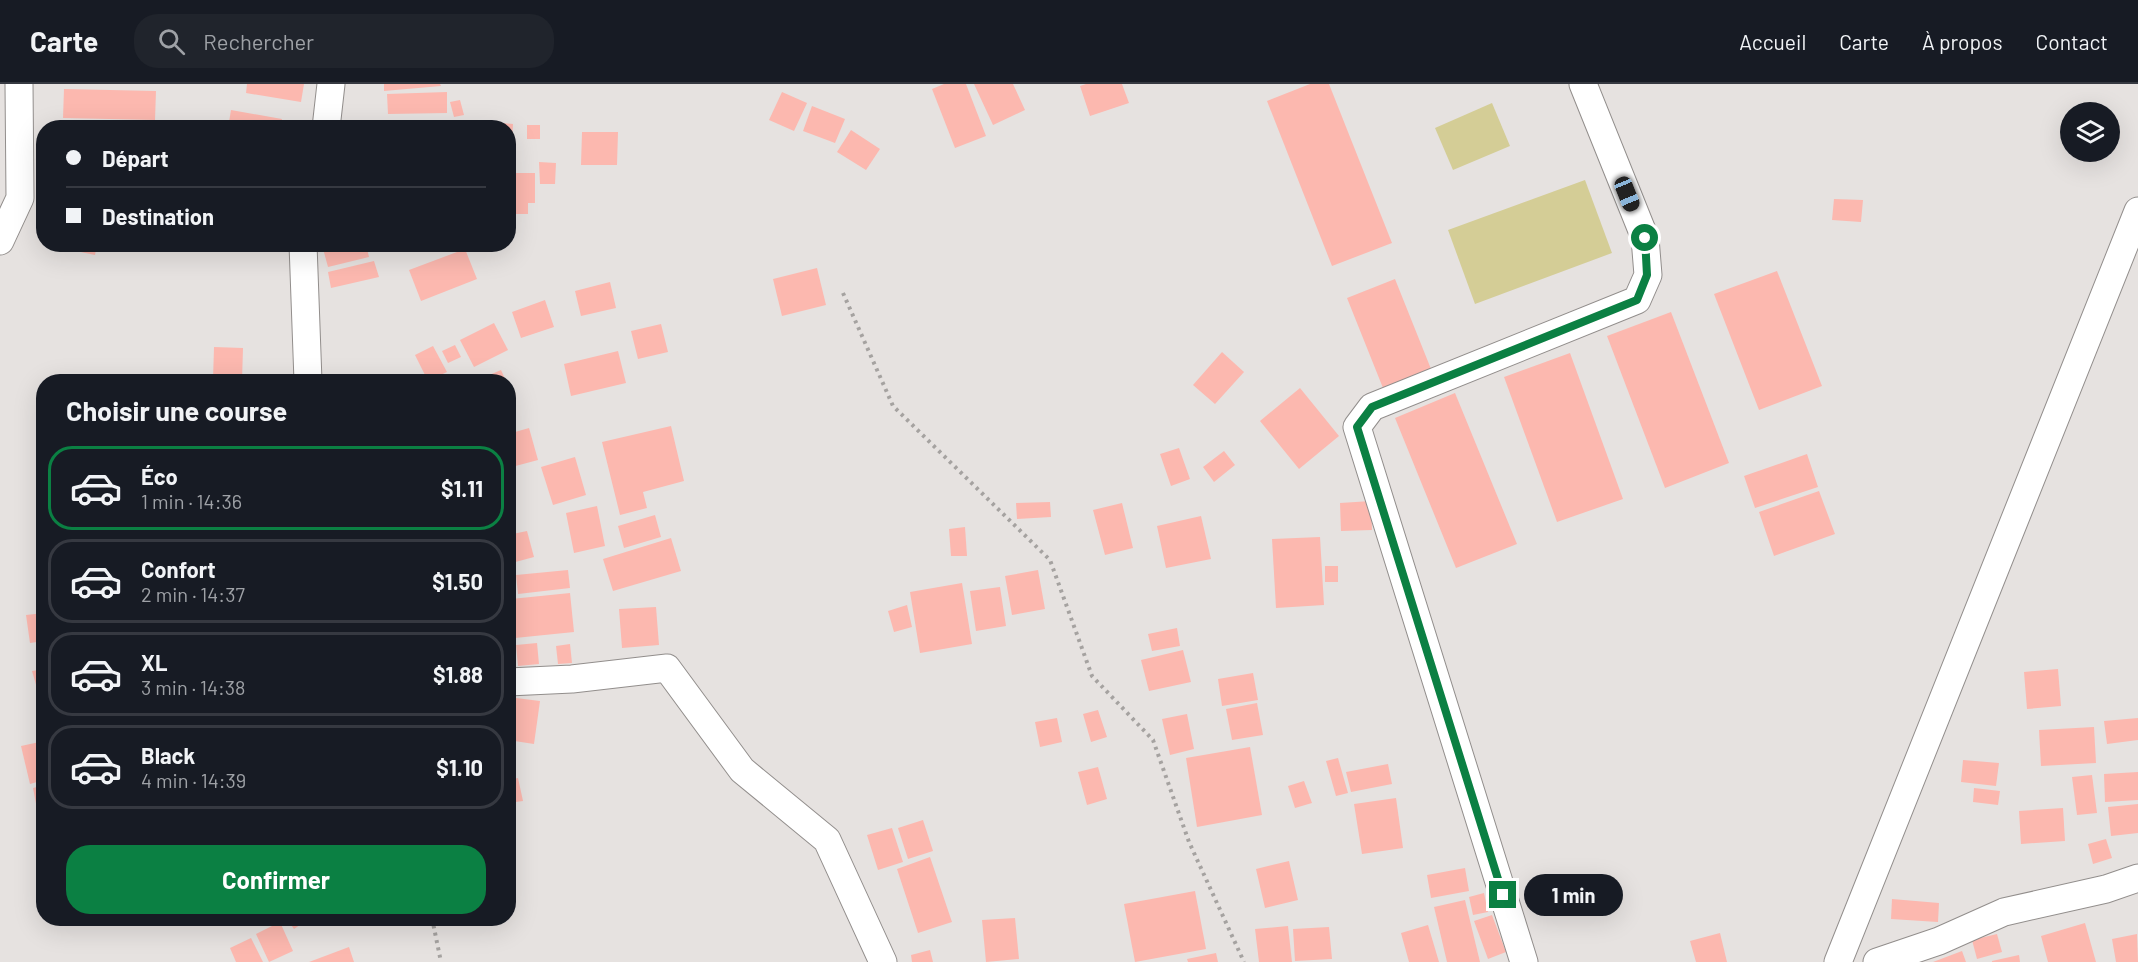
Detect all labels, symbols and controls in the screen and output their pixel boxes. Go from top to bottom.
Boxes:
search box [134,14,554,68]
text: Carte [30,24,98,58]
icon: search [155,25,188,58]
text: Rechercher [203,28,314,54]
text: Accueil [1739,29,1806,54]
text: Carte [1839,29,1889,54]
text: À propos [1922,29,2003,54]
text: Contact [2036,29,2108,54]
map controls [2060,102,2120,162]
button: layers [2060,102,2120,162]
text: Départ [102,145,169,171]
car [1612,174,1642,214]
text: Destination [102,203,214,229]
route start [1631,224,1658,251]
text: Choisir une course [66,394,287,426]
icon: car [69,461,123,515]
text: Éco [141,463,178,489]
text: $1.11 [441,475,483,501]
text: 1 min · 14:36 [141,489,242,513]
icon: car [69,554,123,608]
text: Confort [141,556,216,582]
text: $1.50 [432,568,483,594]
text: 2 min · 14:37 [141,582,245,606]
icon: car [69,647,123,701]
text: XL [141,649,167,675]
text: $1.88 [433,661,483,687]
text: 3 min · 14:38 [141,675,245,699]
icon: car [69,740,123,794]
text: Black [141,742,195,768]
text: $1.10 [436,754,483,780]
text: 4 min · 14:39 [141,768,246,792]
button: Confirmer [66,845,486,914]
callout: 1 min [1524,874,1623,916]
route end [1489,881,1516,908]
text: 1 min [1552,883,1595,907]

